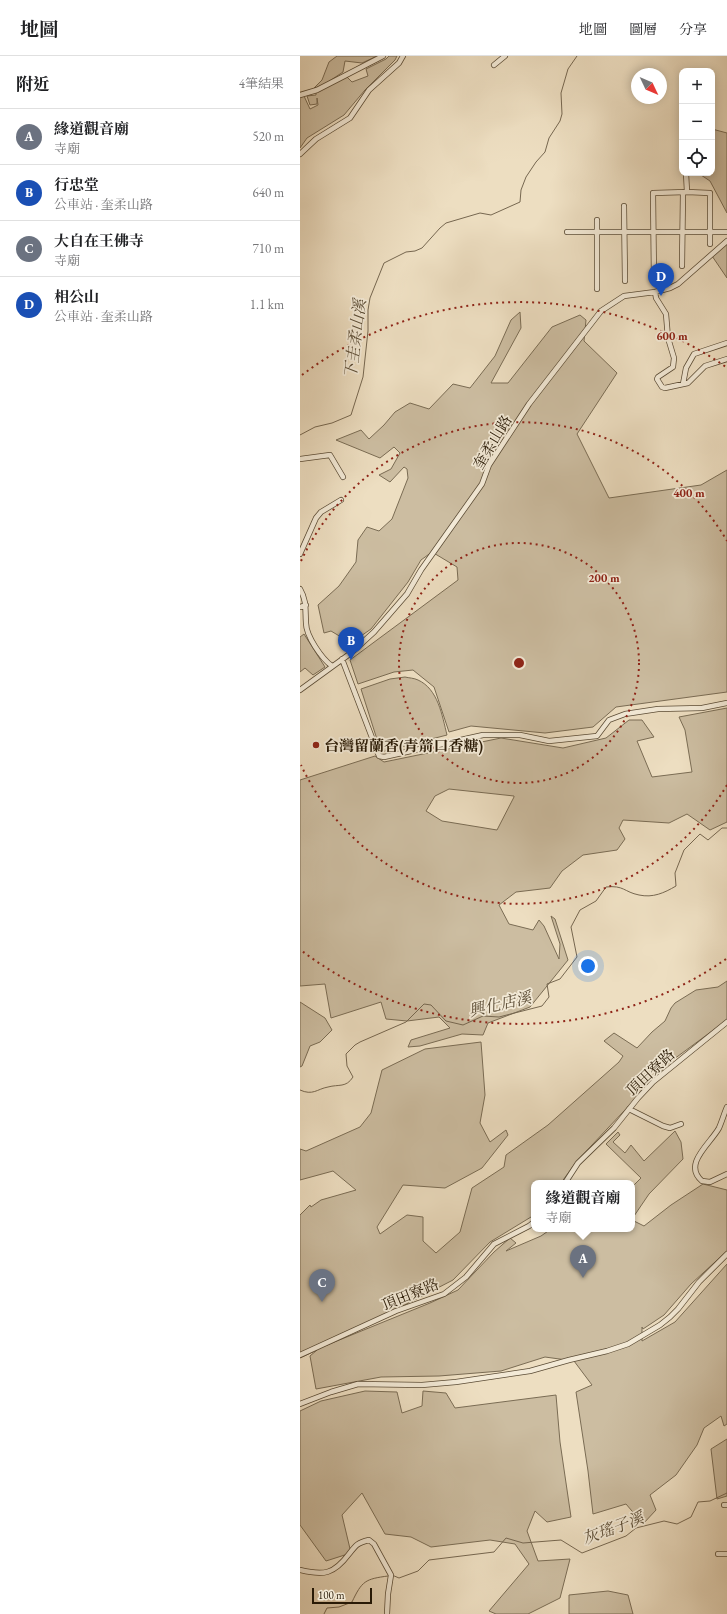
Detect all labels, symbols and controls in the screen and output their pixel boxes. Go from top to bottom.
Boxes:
text: 地圖 [20,17,58,42]
text: 地圖 [579,20,607,38]
text: 圖層 [629,20,657,38]
text: 分享 [679,20,707,38]
north arrow [631,68,667,104]
map controls [679,68,715,176]
button: + [679,68,715,104]
text: 附近 [16,73,50,95]
text: 4筆結果 [239,75,284,92]
button: − [679,104,715,140]
text: 緣道觀音廟 [54,119,129,138]
text: A [24,128,34,145]
text: 520 m [253,128,284,145]
text: 寺廟 [54,140,80,157]
button: locate [679,140,715,176]
text: 行忠堂 [54,175,99,194]
text: B [25,184,33,201]
text: 640 m [253,184,284,201]
text: 公車站 · 奎柔山路 [54,196,153,213]
text: 大自在王佛寺 [54,231,144,250]
text: C [24,240,34,257]
text: 710 m [253,240,284,257]
text: 寺廟 [54,252,80,269]
pin: D [648,263,674,296]
text: 相公山 [54,287,99,306]
text: D [24,296,34,313]
text: 1.1 km [250,296,284,313]
water label: 下圭柔山溪 [340,296,371,380]
text: 公車站 · 奎柔山路 [54,308,153,325]
text: 600 m [656,328,688,344]
street label: 奎柔山路 [468,411,516,473]
text: 400 m [673,485,705,501]
text: 200 m [588,570,620,586]
pin: B [338,627,364,660]
centre of rings [512,656,526,670]
place label: 台灣留蘭香(青箭口香糖) [324,736,484,755]
marker: 台灣留蘭香(青箭口香糖) [311,740,321,750]
your location [578,956,598,976]
water label: 興化店溪 [466,986,535,1021]
street label: 頂田寮路 [622,1045,678,1099]
popup [531,1180,635,1232]
text: 緣道觀音廟 [545,1188,621,1207]
text: 寺廟 [545,1209,572,1226]
pin: A [570,1245,596,1278]
pin: C [309,1269,335,1302]
street label: 頂田寮路 [379,1274,441,1314]
water label: 灰瑤子溪 [579,1506,648,1549]
scale bar [312,1586,372,1605]
text: 100 m [318,1588,345,1602]

